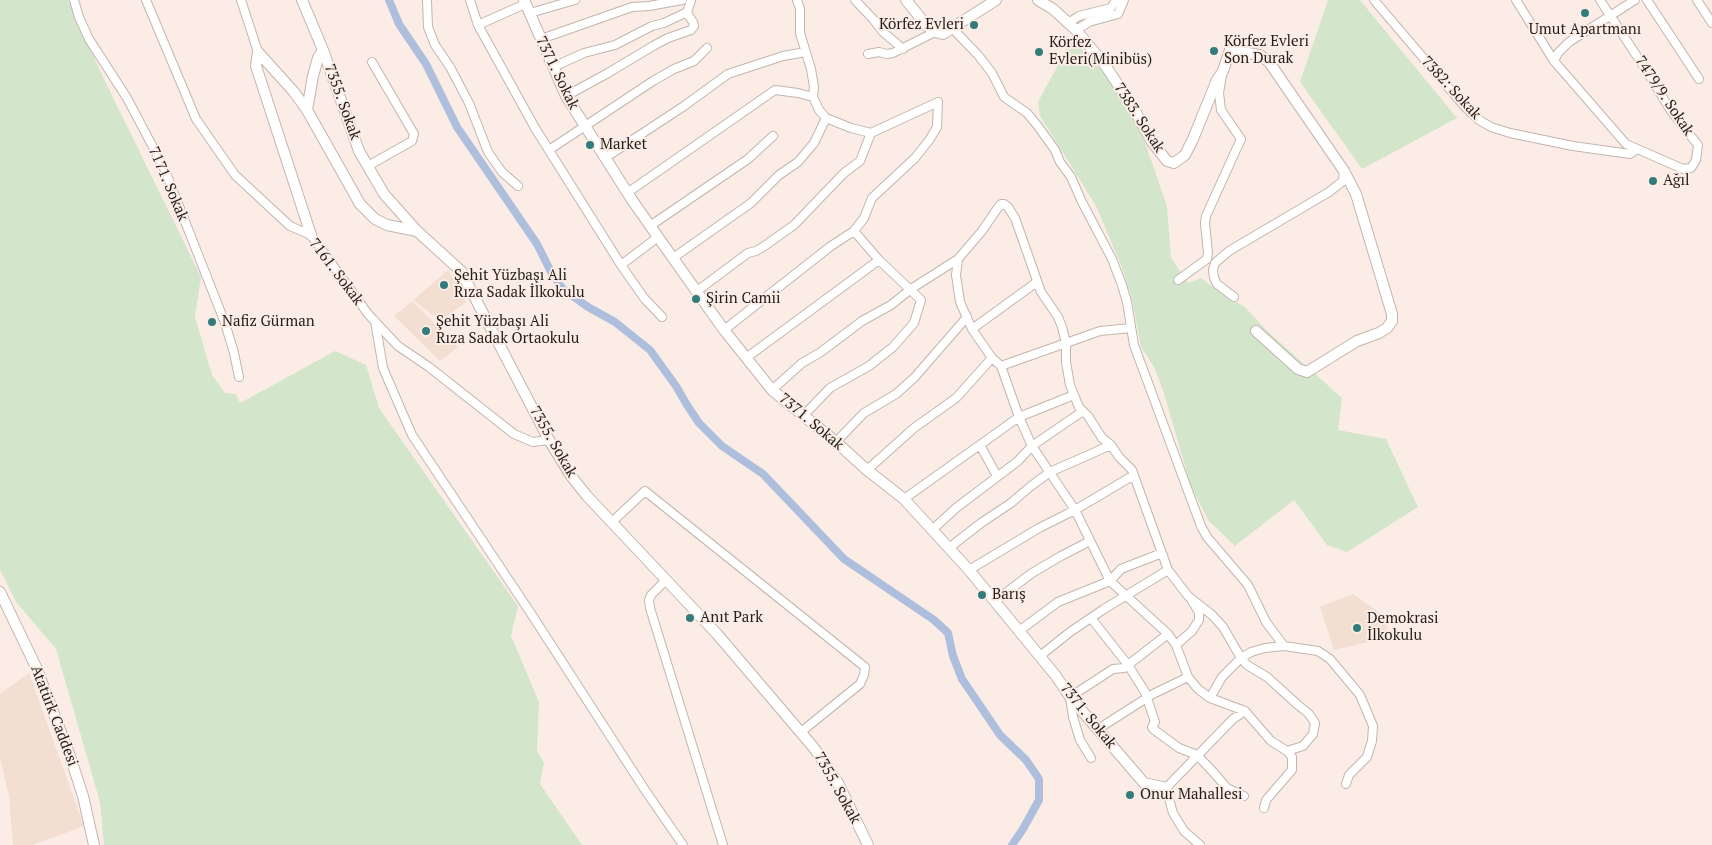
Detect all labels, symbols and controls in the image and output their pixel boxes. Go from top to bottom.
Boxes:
marker: Umut Apartmanı [1579,7,1591,19]
place label: Körfez Evleri [879,16,964,34]
marker: Körfez Evleri [968,19,980,31]
place label: Umut Apartmanı [1529,21,1641,39]
street label: 7371. Sokak [532,33,582,113]
place label: Körfez Evleri Son Durak [1224,33,1309,68]
place label: Körfez Evleri(Minibüs) [1049,34,1152,69]
marker: Körfez Evleri Son Durak [1208,45,1220,57]
marker: Körfez Evleri(Minibüs) [1033,46,1045,58]
street label: 7382: Sokak [1417,53,1485,123]
street label: 7479/9. Sokak [1631,53,1697,139]
street label: 7355. Sokak [320,62,364,142]
street label: 7383. Sokak [1110,80,1168,156]
place label: Market [600,136,647,154]
marker: Market [584,139,596,151]
street label: 7171. Sokak [144,144,192,224]
place label: Ağıl [1663,172,1690,190]
marker: Ağıl [1647,175,1659,187]
street label: 7161. Sokak [305,235,367,309]
place label: Şehit Yüzbaşı Ali Rıza Sadak İlkokulu [454,267,585,302]
marker: Şehit Yüzbaşı Ali Rıza Sadak İlkokulu [438,279,450,291]
place label: Şirin Camii [706,290,781,308]
marker: Şirin Camii [690,293,702,305]
place label: Nafiz Gürman [222,313,315,331]
place label: Şehit Yüzbaşı Ali Rıza Sadak Ortaokulu [436,313,579,348]
marker: Nafiz Gürman [206,316,218,328]
marker: Şehit Yüzbaşı Ali Rıza Sadak Ortaokulu [420,325,432,337]
street label: 7371. Sokak [775,390,847,454]
street label: 7355. Sokak [525,403,581,481]
place label: Barış [992,586,1026,604]
marker: Barış [976,589,988,601]
place label: Anıt Park [700,609,763,627]
place label: Demokrasi İlkokulu [1367,610,1438,645]
marker: Anıt Park [684,612,696,624]
marker: Demokrasi İlkokulu [1351,622,1363,634]
street label: Atatürk Caddesi [27,663,81,769]
street label: 7371. Sokak [1056,680,1120,752]
street label: 7355. Sokak [810,749,864,827]
place label: Onur Mahallesi [1140,786,1243,804]
marker: Onur Mahallesi [1124,789,1136,801]

